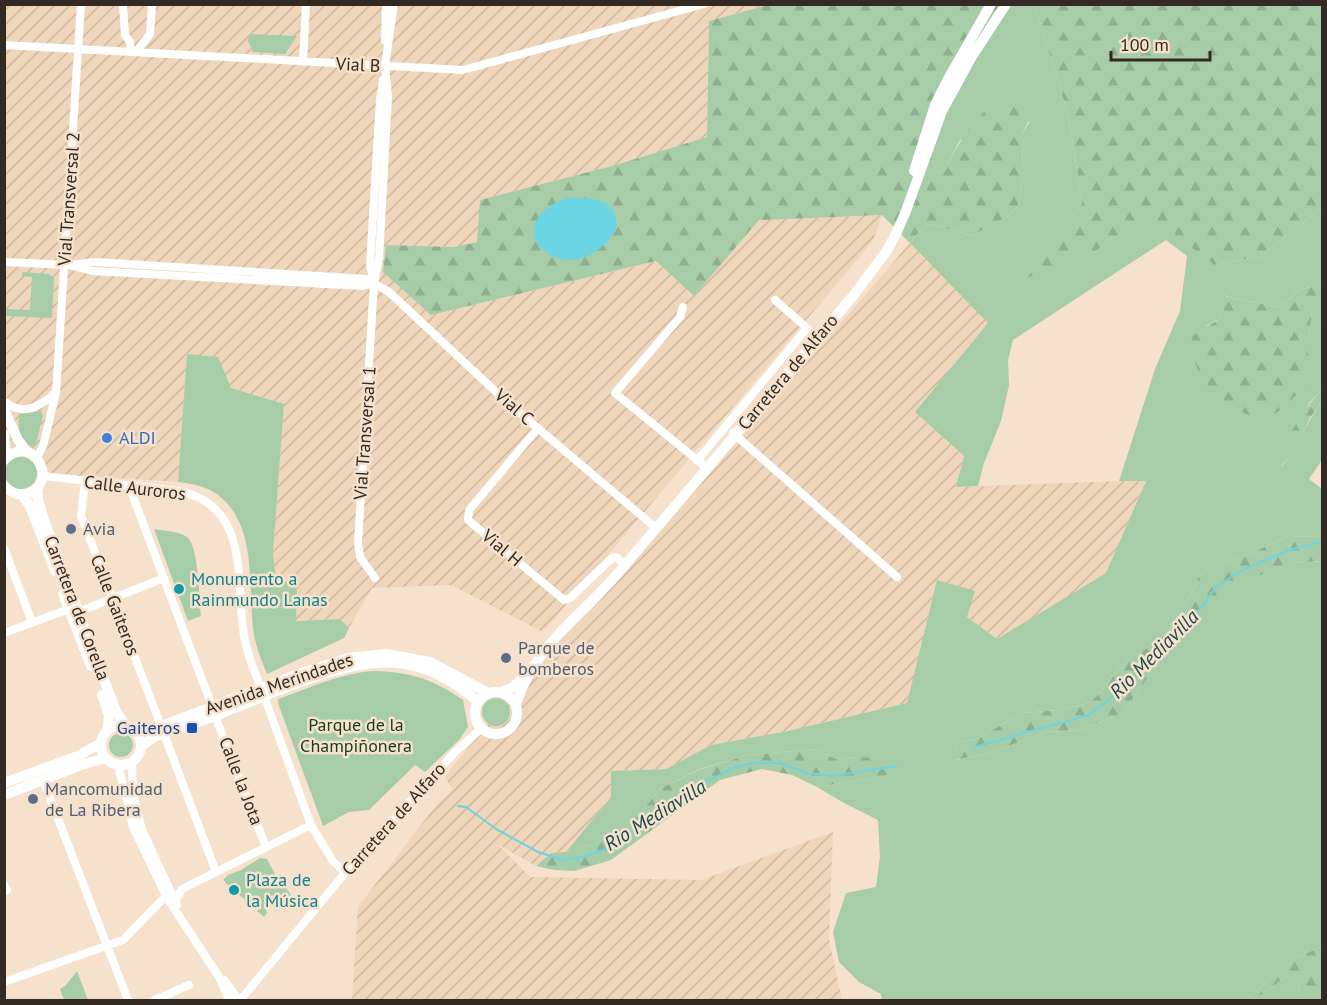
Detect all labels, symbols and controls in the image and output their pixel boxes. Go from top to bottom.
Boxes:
scale bar [1111,24,1210,62]
text: 100 m [1120,33,1169,56]
street label: Vial B [334,52,381,77]
street label: Vial Transversal 2 [52,131,85,268]
street label: Carretera de Alfaro [732,309,843,434]
street label: Vial Transversal 1 [348,365,381,502]
street label: Vial C [489,383,539,430]
place label: ALDI [119,426,156,449]
marker: ALDI [100,431,114,445]
street label: Calle Auroros [83,470,187,505]
place label: Avia [83,517,115,540]
marker: Avia [64,522,78,536]
street label: Vial H [476,523,527,571]
street label: Carretera de Corella [39,532,116,683]
street label: Calle Gaiteros [86,551,145,659]
place label: Monumento a Rainmundo Lanas [191,567,328,611]
marker: Monumento a Rainmundo Lanas [172,582,186,596]
water label: Rio Mediavilla [1104,604,1204,704]
place label: Parque de bomberos [518,636,595,680]
street label: Avenida Merindades [202,647,356,720]
marker: Parque de bomberos [499,651,513,665]
park label: Parque de la Champiñonera [300,713,412,757]
place label: Gaiteros [117,716,180,739]
marker: Gaiteros [185,721,199,735]
street label: Calle la Jota [214,734,269,828]
street label: Carretera de Alfaro [337,757,451,880]
water label: Rio Mediavilla [599,773,711,857]
place label: Mancomunidad de La Ribera [45,777,163,821]
marker: Mancomunidad de La Ribera [26,792,40,806]
place label: Plaza de la Música [246,868,318,912]
marker: Plaza de la Música [227,883,241,897]

